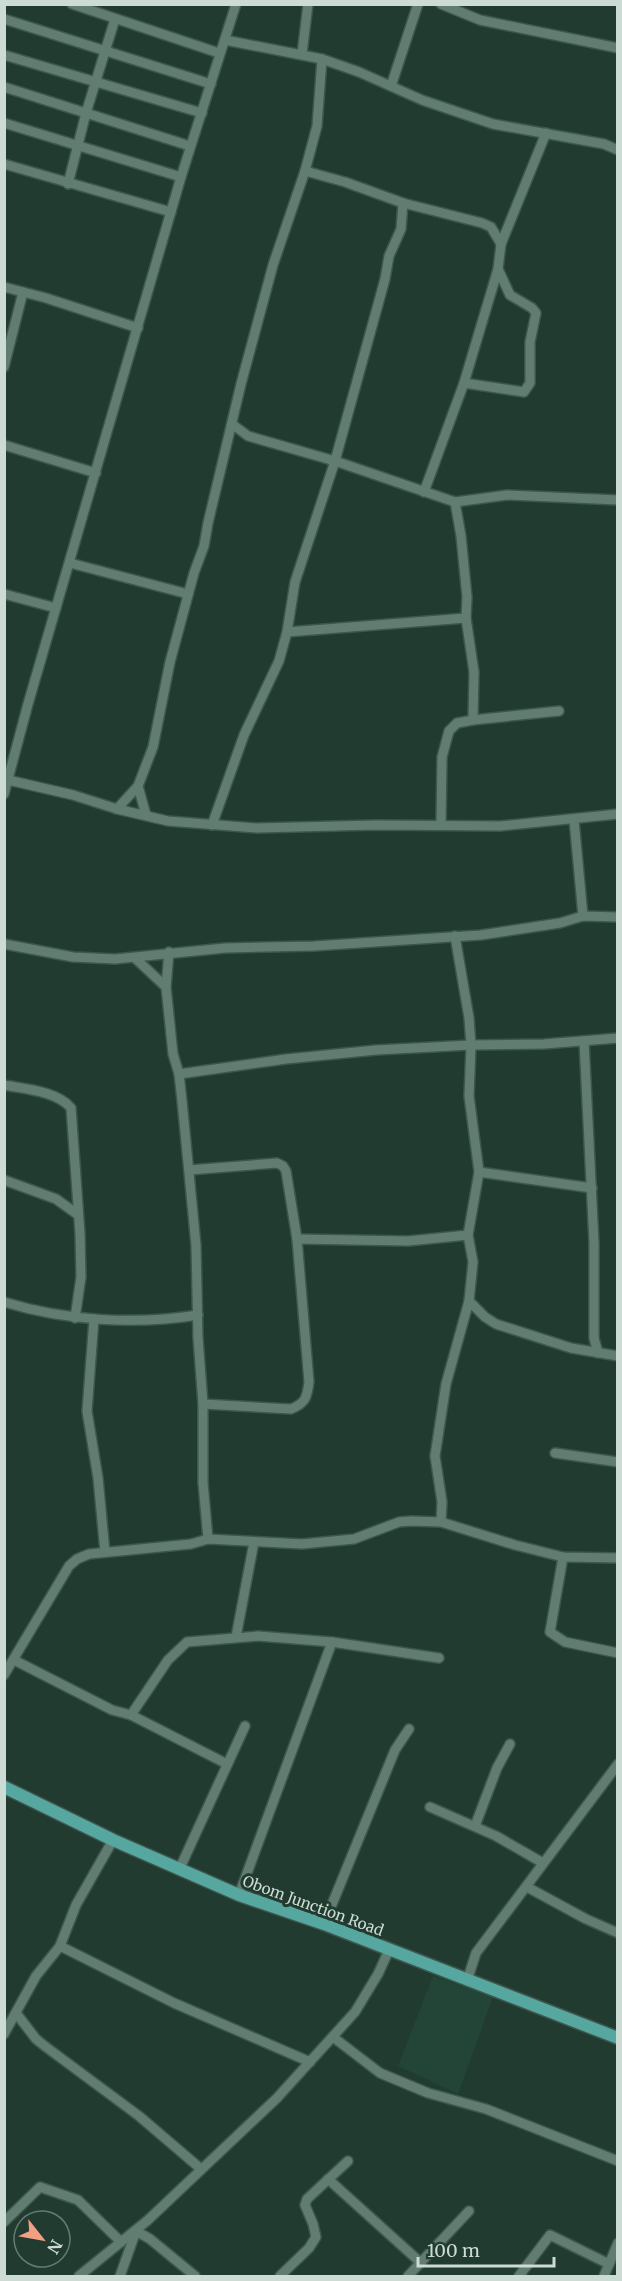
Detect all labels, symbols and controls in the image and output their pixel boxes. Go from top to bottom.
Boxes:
street label: Obom Junction Road [240,1871,386,1940]
north arrow [12,2209,72,2269]
scale bar [418,2230,554,2268]
text: N [43,2236,67,2258]
text: 100 m [427,2239,480,2262]

